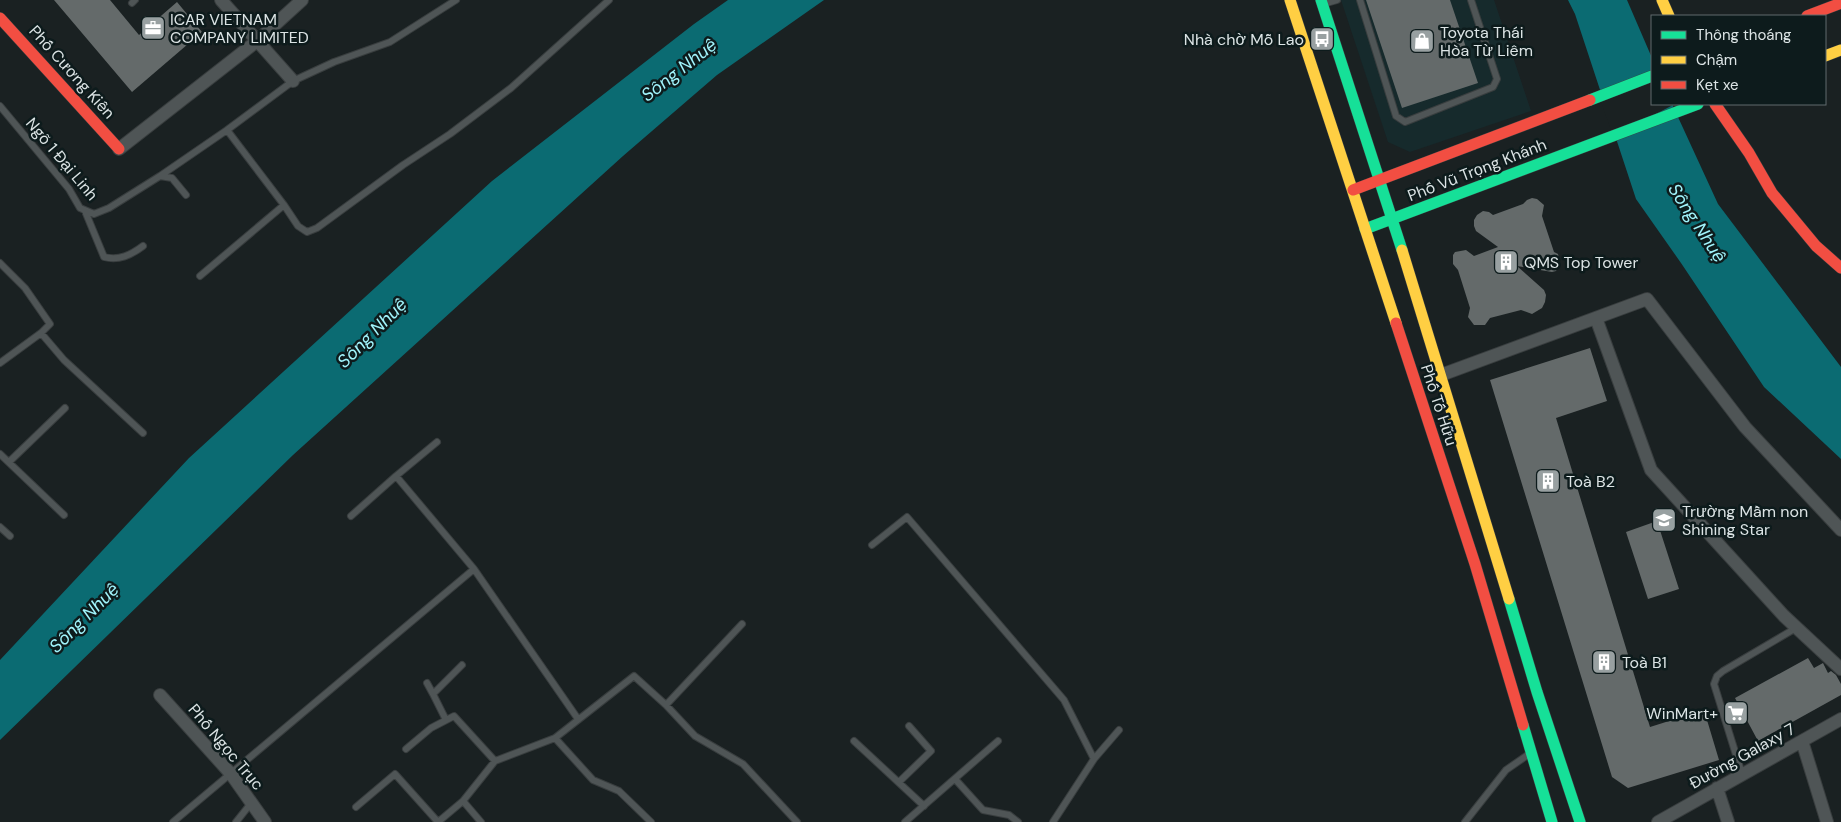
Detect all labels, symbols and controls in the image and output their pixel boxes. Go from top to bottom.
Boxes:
place label: ICAR VIETNAM COMPANY LIMITED [170,9,309,48]
office icon: ICAR VIETNAM COMPANY LIMITED [140,15,166,41]
legend [1651,15,1826,105]
street label: Phố Cương Kiên [24,21,120,123]
place label: Toyota Thái Hòa Từ Liêm [1440,22,1533,61]
text: Thông thoáng [1696,25,1791,45]
bus stop icon: Nhà chờ Mỗ Lao [1309,26,1335,52]
shop icon: Toyota Thái Hòa Từ Liêm [1409,28,1435,54]
place label: Nhà chờ Mỗ Lao [1184,29,1304,50]
water label: Sông Nhuệ [636,33,722,107]
text: Chậm [1696,50,1737,70]
text: Kẹt xe [1696,75,1739,95]
street label: Ngõ 1 Đại Linh [21,113,103,205]
street label: Phố Vũ Trọng Khánh [1405,134,1549,206]
water label: Sông Nhuệ [1662,179,1732,267]
building icon: QMS Top Tower [1493,249,1519,275]
place label: QMS Top Tower [1524,252,1638,273]
water label: Sông Nhuệ [332,293,412,373]
street label: Phố Tố Hữu [1416,362,1462,448]
building icon: Toà B2 [1535,468,1561,494]
place label: Toà B2 [1566,471,1615,492]
place label: Trường Mầm non Shining Star [1682,501,1808,540]
school or university icon: Trường Mầm non Shining Star [1651,507,1677,533]
water label: Sông Nhuệ [44,578,124,658]
building icon: Toà B1 [1591,649,1617,675]
place label: Toà B1 [1622,652,1667,673]
street label: Phố Ngọc Trục [184,699,268,795]
supermarket icon: WinMart+ [1723,700,1749,726]
place label: WinMart+ [1646,703,1718,724]
street label: Đường Galaxy 7 [1685,718,1799,794]

